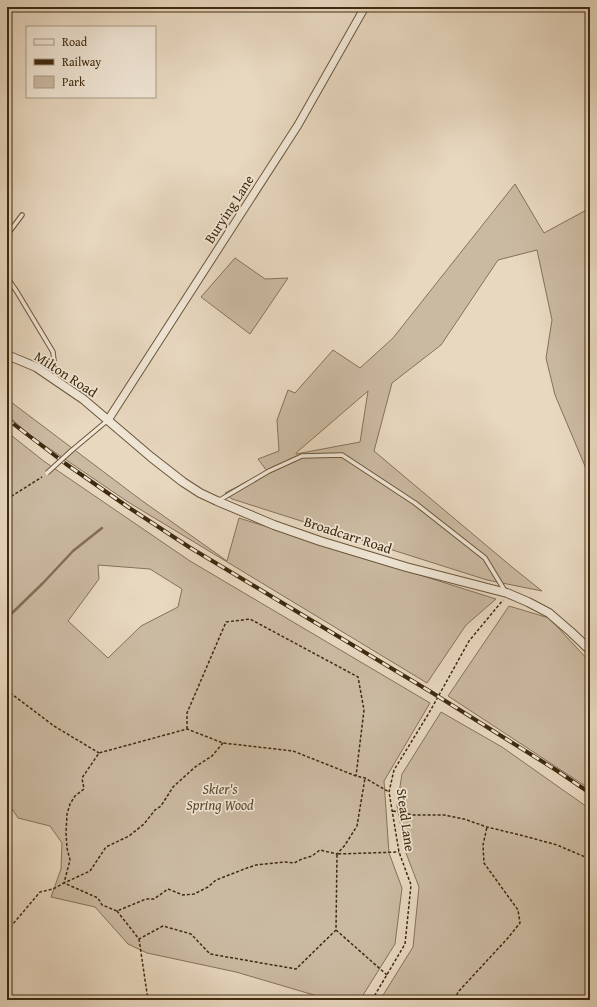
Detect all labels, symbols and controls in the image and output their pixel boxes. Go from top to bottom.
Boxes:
legend [26,26,156,98]
text: Road [62,33,88,50]
text: Railway [62,53,101,70]
text: Park [62,73,86,90]
street label: Burying Lane [199,171,259,247]
street label: Milton Road [30,346,102,402]
street label: Broadcarr Road [301,511,395,559]
park label: Skier's Spring Wood [186,779,254,815]
street label: Stead Lane [392,787,420,853]

